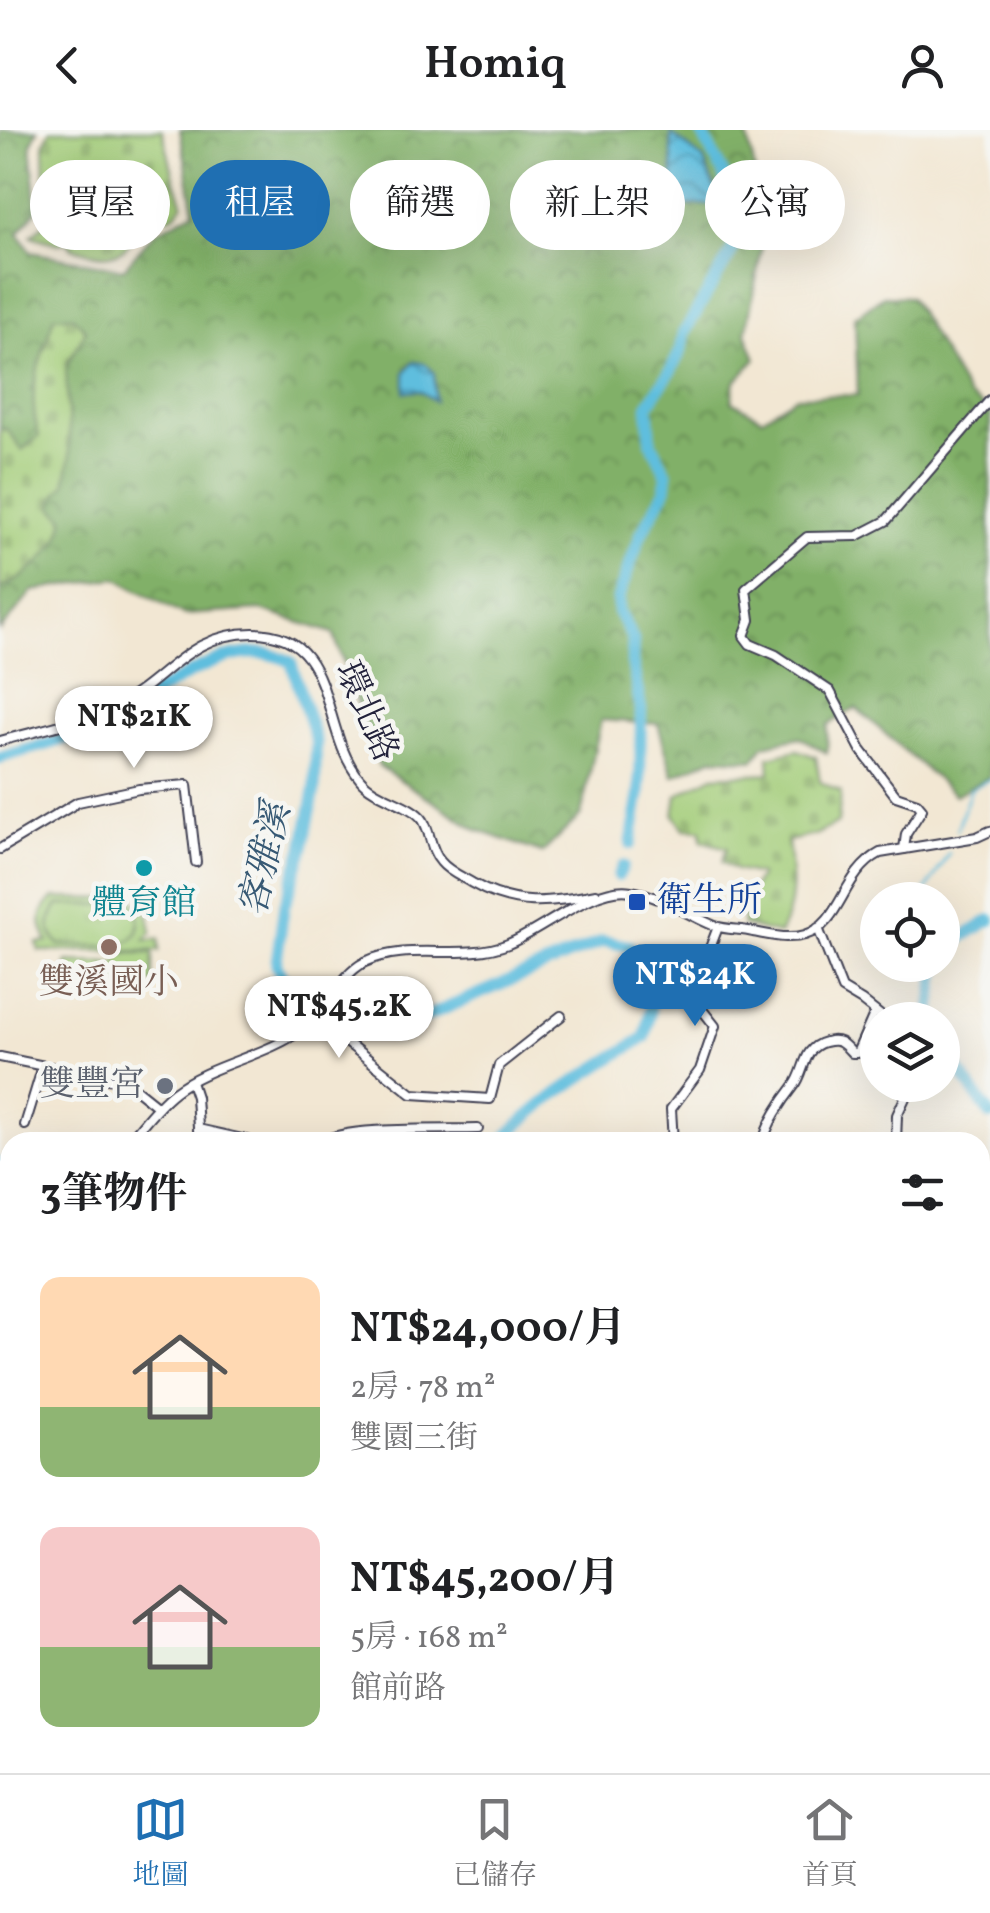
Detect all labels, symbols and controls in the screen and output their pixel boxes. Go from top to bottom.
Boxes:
text: Homiq [424,34,566,97]
icon: back [40,38,95,93]
icon: person [895,38,950,93]
chip: 買屋 [30,160,170,250]
chip: 租屋 [190,160,330,250]
chip: 篩選 [350,160,490,250]
chip: 新上架 [510,160,685,250]
chip: 公寓 [705,160,845,250]
street label: 環北路 [322,654,408,770]
pin: NT$21K [53,686,215,771]
text: NT$21K [77,696,191,740]
water label: 客雅溪 [228,795,307,922]
marker: 體育館 [133,857,155,879]
place label: 衛生所 [657,878,762,926]
place label: 體育館 [91,881,197,929]
map controls [860,882,960,1102]
button: locate [860,882,960,982]
marker: 衛生所 [626,891,648,913]
marker: 雙溪國小 [98,936,120,958]
pin: NT$24K [614,944,776,1029]
text: NT$24K [635,954,755,998]
place label: 雙溪國小 [39,960,179,1008]
pin: NT$45.2K [236,976,442,1061]
text: NT$45.2K [267,986,411,1030]
button: layers [860,1002,960,1102]
place label: 雙豐宮 [40,1062,145,1110]
marker: 雙豐宮 [154,1075,176,1097]
icon: filters [895,1165,950,1220]
text: 3筆物件 [40,1167,187,1226]
text: NT$24,000/月 [350,1301,626,1360]
icon: home [120,1317,240,1437]
text: 2房 · 78 m² [350,1367,496,1411]
text: 雙園三街 [350,1418,478,1462]
text: NT$45,200/月 [350,1551,620,1610]
icon: home [120,1567,240,1687]
text: 5房 · 168 m² [350,1617,508,1661]
text: 館前路 [350,1668,446,1712]
tab: 地圖 [132,1792,188,1896]
tab: 已儲存 [453,1792,537,1896]
tab: 首頁 [802,1792,858,1896]

